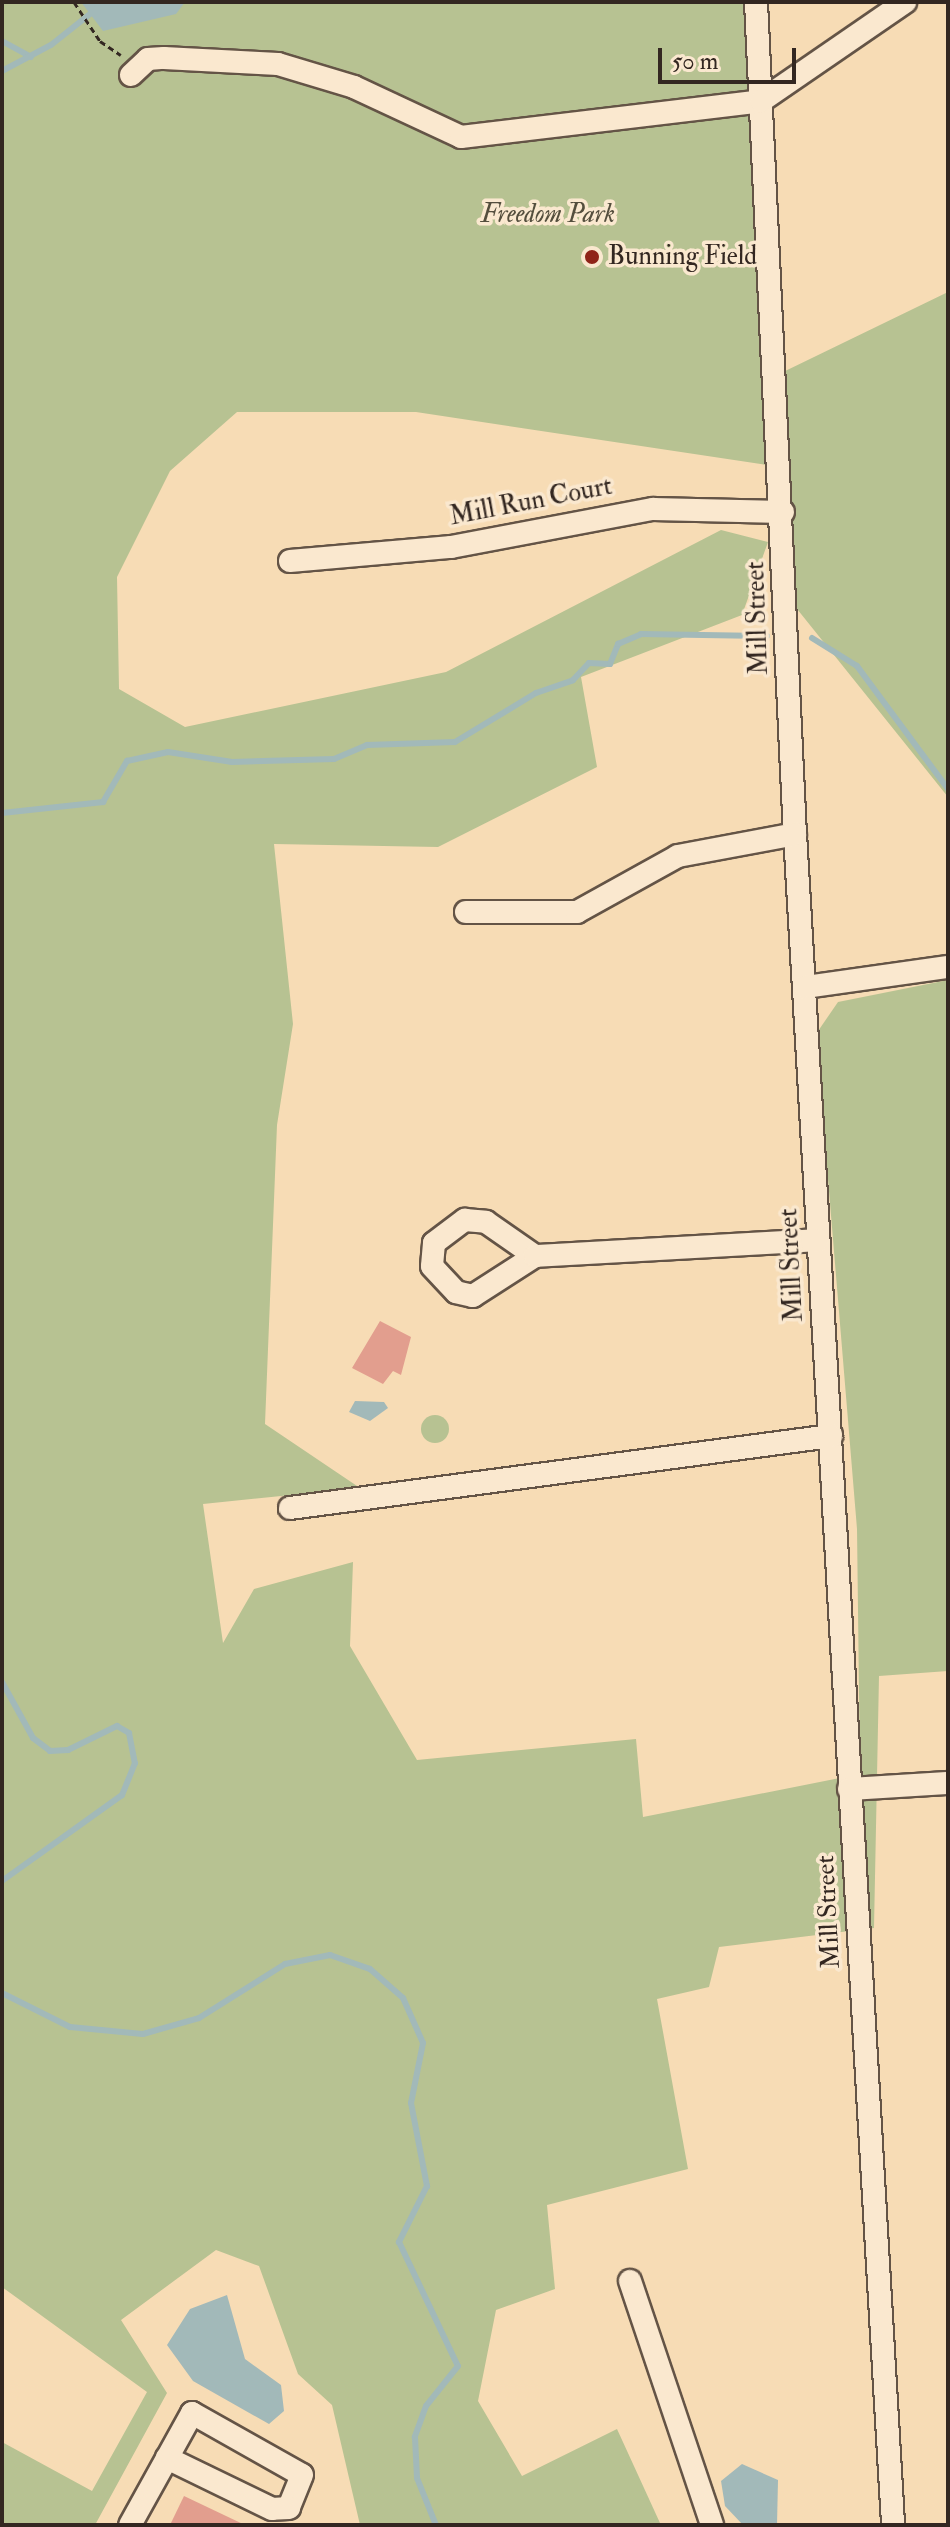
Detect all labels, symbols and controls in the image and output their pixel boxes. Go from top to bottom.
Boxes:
scale bar [662,32,800,82]
text: 50 m [672,46,718,77]
park label: Freedom Park [481,199,615,231]
place label: Bunning Field [608,241,757,273]
marker: Bunning Field [583,248,601,266]
street label: Mill Run Court [447,471,615,533]
street label: Mill Street [740,561,776,675]
street label: Mill Street [773,1207,811,1323]
street label: Mill Street [810,1854,848,1970]

